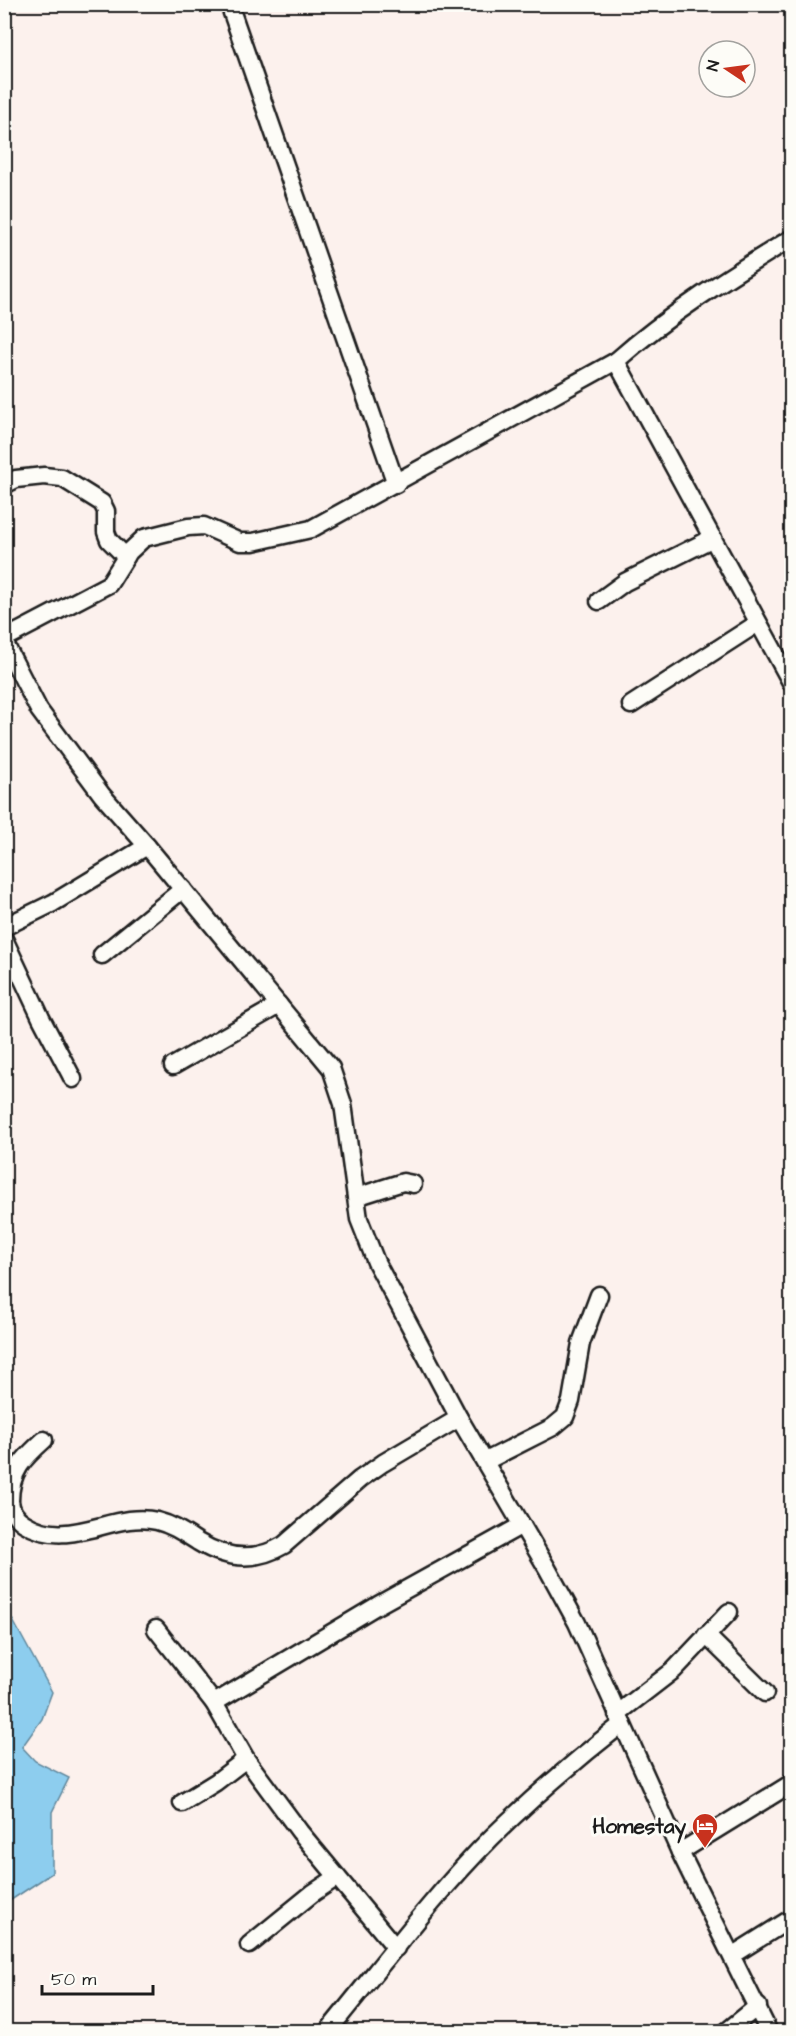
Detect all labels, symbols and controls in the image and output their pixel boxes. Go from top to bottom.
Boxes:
north arrow [697,39,757,99]
text: N [702,58,725,73]
hotel icon: Homestay [690,1811,720,1849]
place label: Homestay [593,1812,686,1844]
scale bar [42,1958,153,1996]
text: 50 m [51,1967,96,1992]

